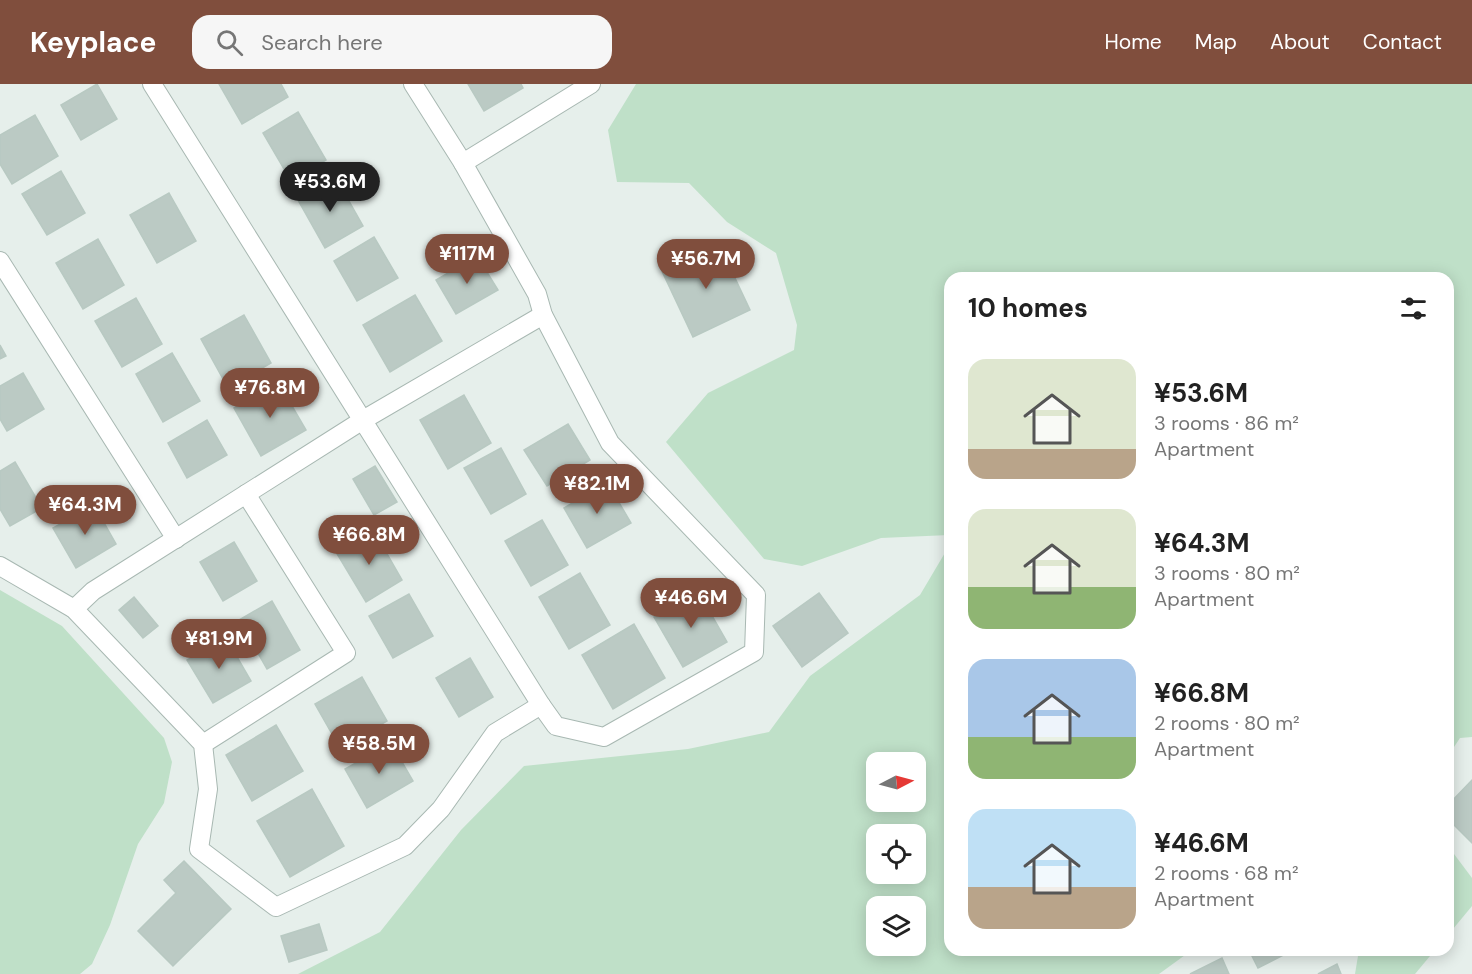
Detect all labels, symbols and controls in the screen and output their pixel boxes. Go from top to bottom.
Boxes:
search box [192,15,612,69]
text: Keyplace [30,24,156,61]
icon: search [213,26,246,59]
text: Search here [261,28,383,57]
text: Home [1104,28,1162,56]
text: Map [1195,28,1237,56]
text: About [1270,28,1330,56]
text: Contact [1363,28,1442,56]
pin: ¥53.6M [281,162,379,213]
text: ¥53.6M [294,168,366,194]
pin: ¥117M [425,234,509,285]
pin: ¥56.7M [657,239,755,290]
text: ¥117M [439,240,495,266]
text: ¥56.7M [671,245,741,271]
text: 10 homes [968,291,1088,325]
icon: filters [1397,292,1430,325]
pin: ¥76.8M [221,368,319,419]
text: ¥76.8M [234,374,306,400]
text: ¥53.6M [1154,376,1248,410]
icon: home [1016,383,1088,455]
text: 3 rooms · 86 m² [1154,410,1299,436]
text: Apartment [1154,436,1254,462]
pin: ¥82.1M [548,464,646,515]
text: ¥82.1M [564,470,630,496]
pin: ¥64.3M [36,485,134,536]
text: ¥64.3M [48,491,122,517]
pin: ¥66.8M [320,515,418,566]
text: ¥66.8M [332,521,406,547]
text: ¥64.3M [1154,526,1250,560]
icon: home [1016,533,1088,605]
text: 3 rooms · 80 m² [1154,560,1300,586]
pin: ¥46.6M [642,578,740,629]
text: ¥46.6M [655,584,727,610]
text: Apartment [1154,586,1254,612]
pin: ¥81.9M [170,619,268,670]
text: ¥81.9M [185,625,253,651]
text: ¥66.8M [1154,676,1249,710]
icon: home [1016,683,1088,755]
text: 2 rooms · 80 m² [1154,710,1300,736]
pin: ¥58.5M [330,724,428,775]
text: ¥58.5M [342,730,416,756]
text: Apartment [1154,736,1254,762]
north arrow [866,752,926,812]
map controls [866,752,926,956]
button: locate [866,824,926,884]
text: ¥46.6M [1154,826,1249,860]
icon: home [1016,833,1088,905]
text: 2 rooms · 68 m² [1154,860,1299,886]
text: Apartment [1154,886,1254,912]
button: layers [866,896,926,956]

